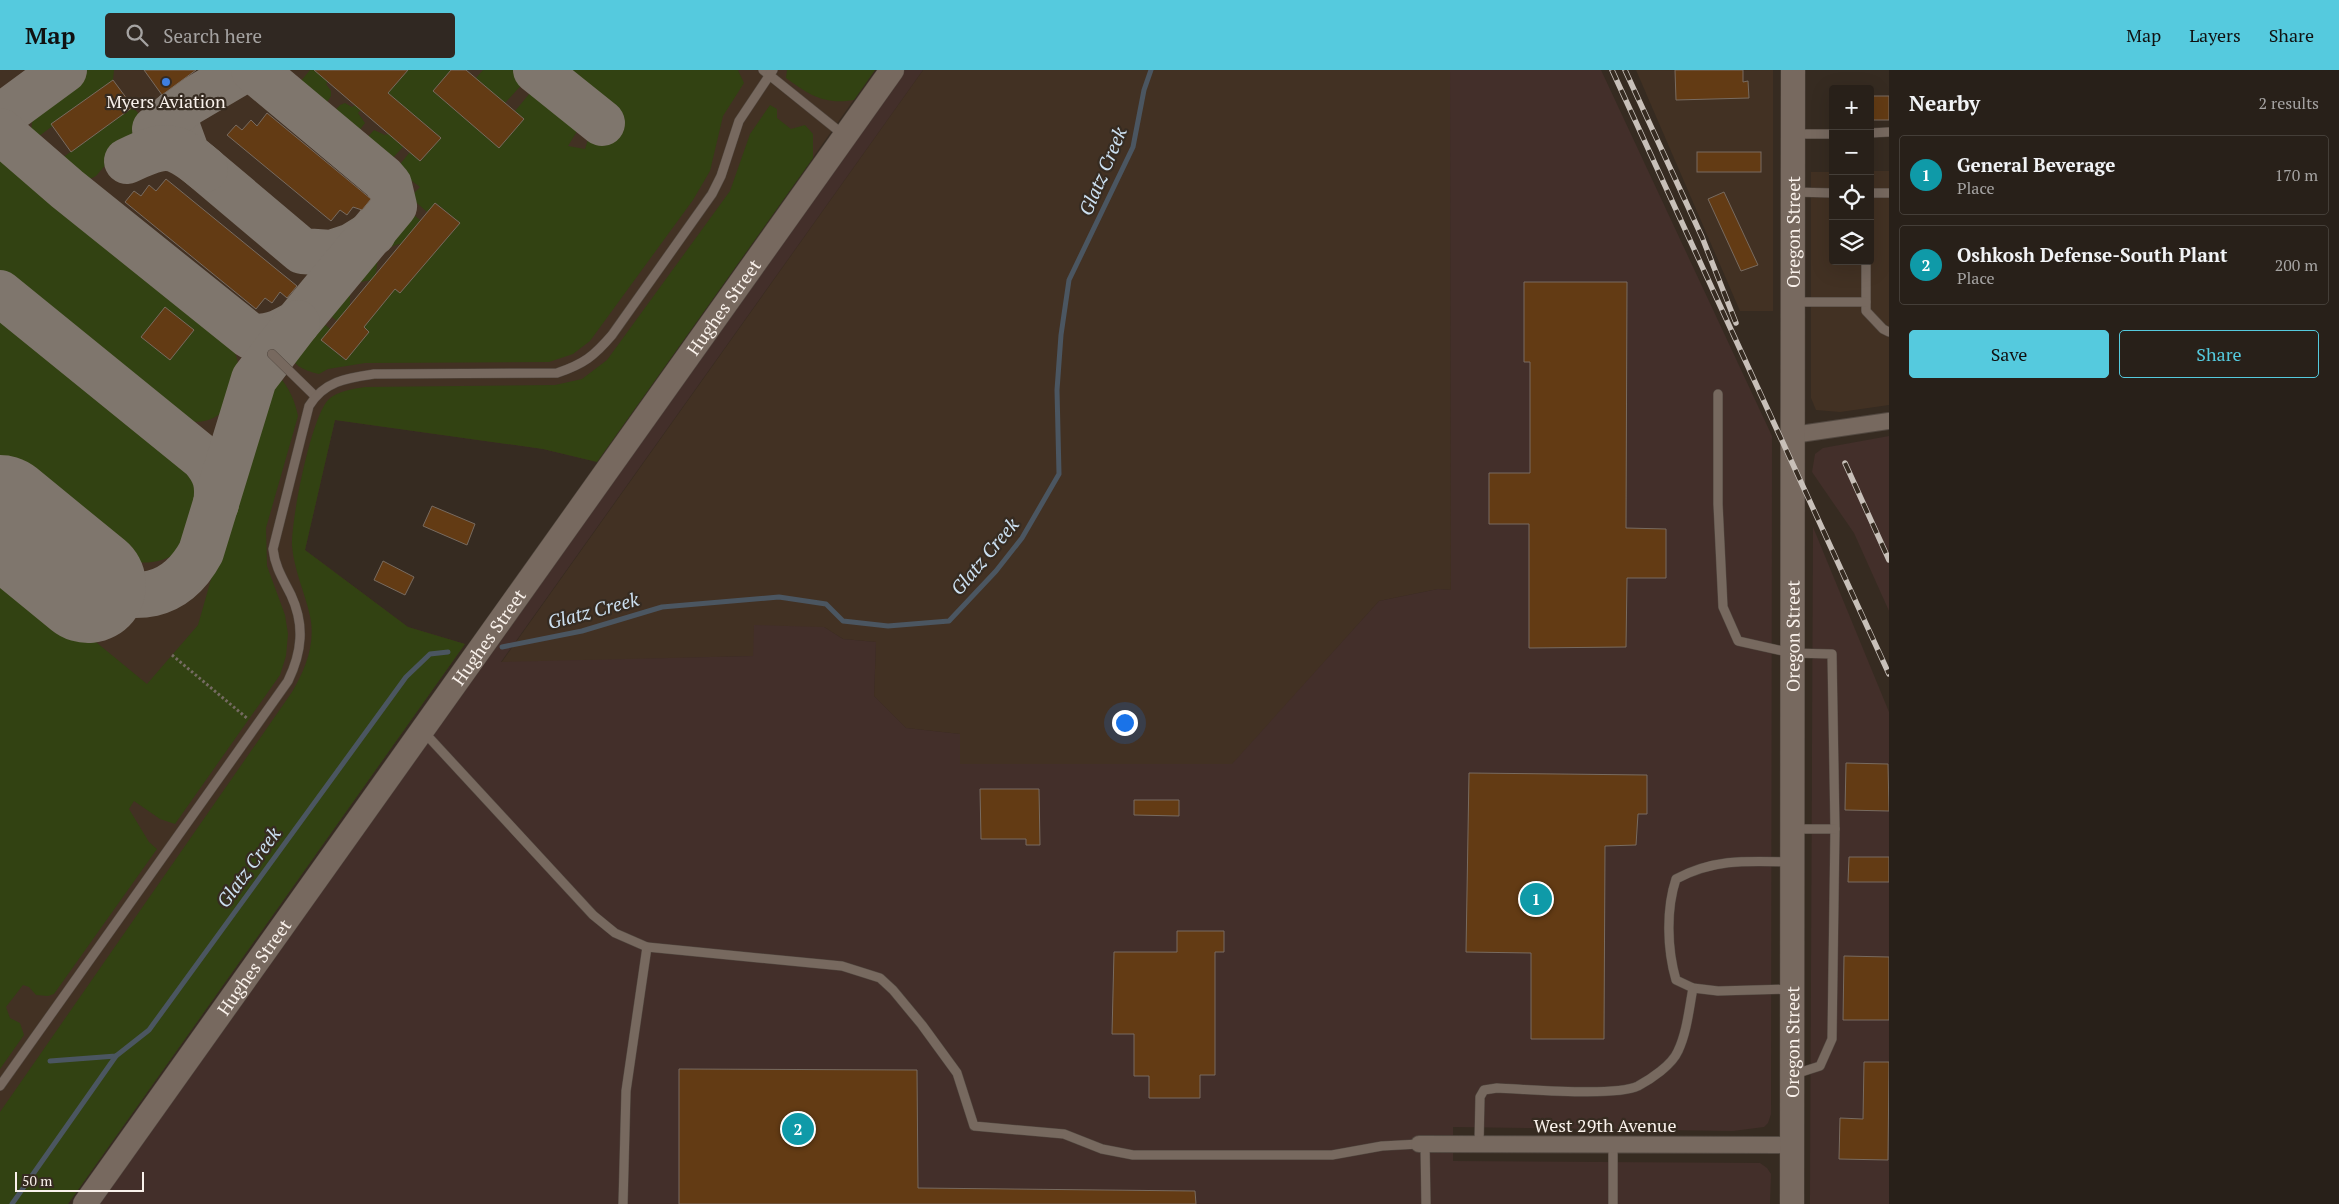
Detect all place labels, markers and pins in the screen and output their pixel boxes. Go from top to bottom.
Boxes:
marker: Myers Aviation [160,76,172,88]
place label: Myers Aviation [106,89,226,113]
pin: 1 [1520,880,1552,918]
pin: 2 [782,1110,814,1148]

